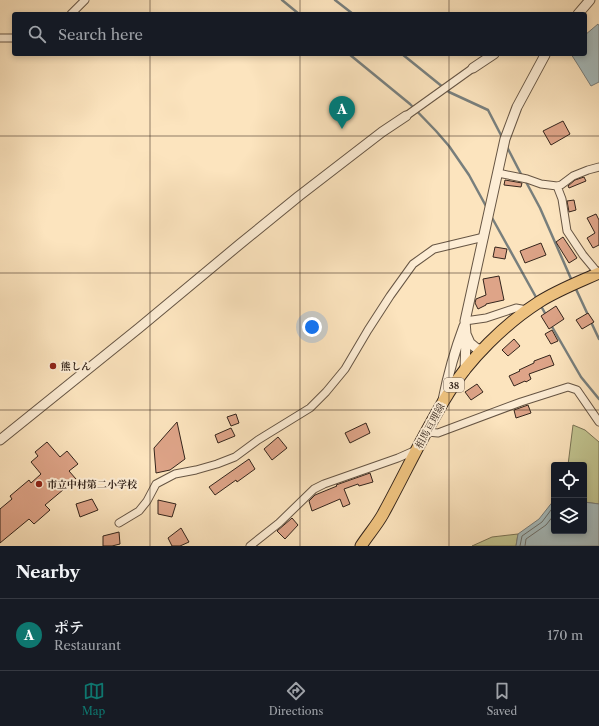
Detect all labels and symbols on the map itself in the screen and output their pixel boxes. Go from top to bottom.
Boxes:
pin: A [329,96,355,129]
your location [302,317,322,337]
place label: 熊しん [61,360,91,373]
marker: 熊しん [48,361,58,371]
road number: 38 [444,378,464,392]
street label: 相馬亘理線 [412,401,448,451]
place label: 市立中村第二小学校 [47,478,137,491]
marker: 市立中村第二小学校 [34,479,44,489]

